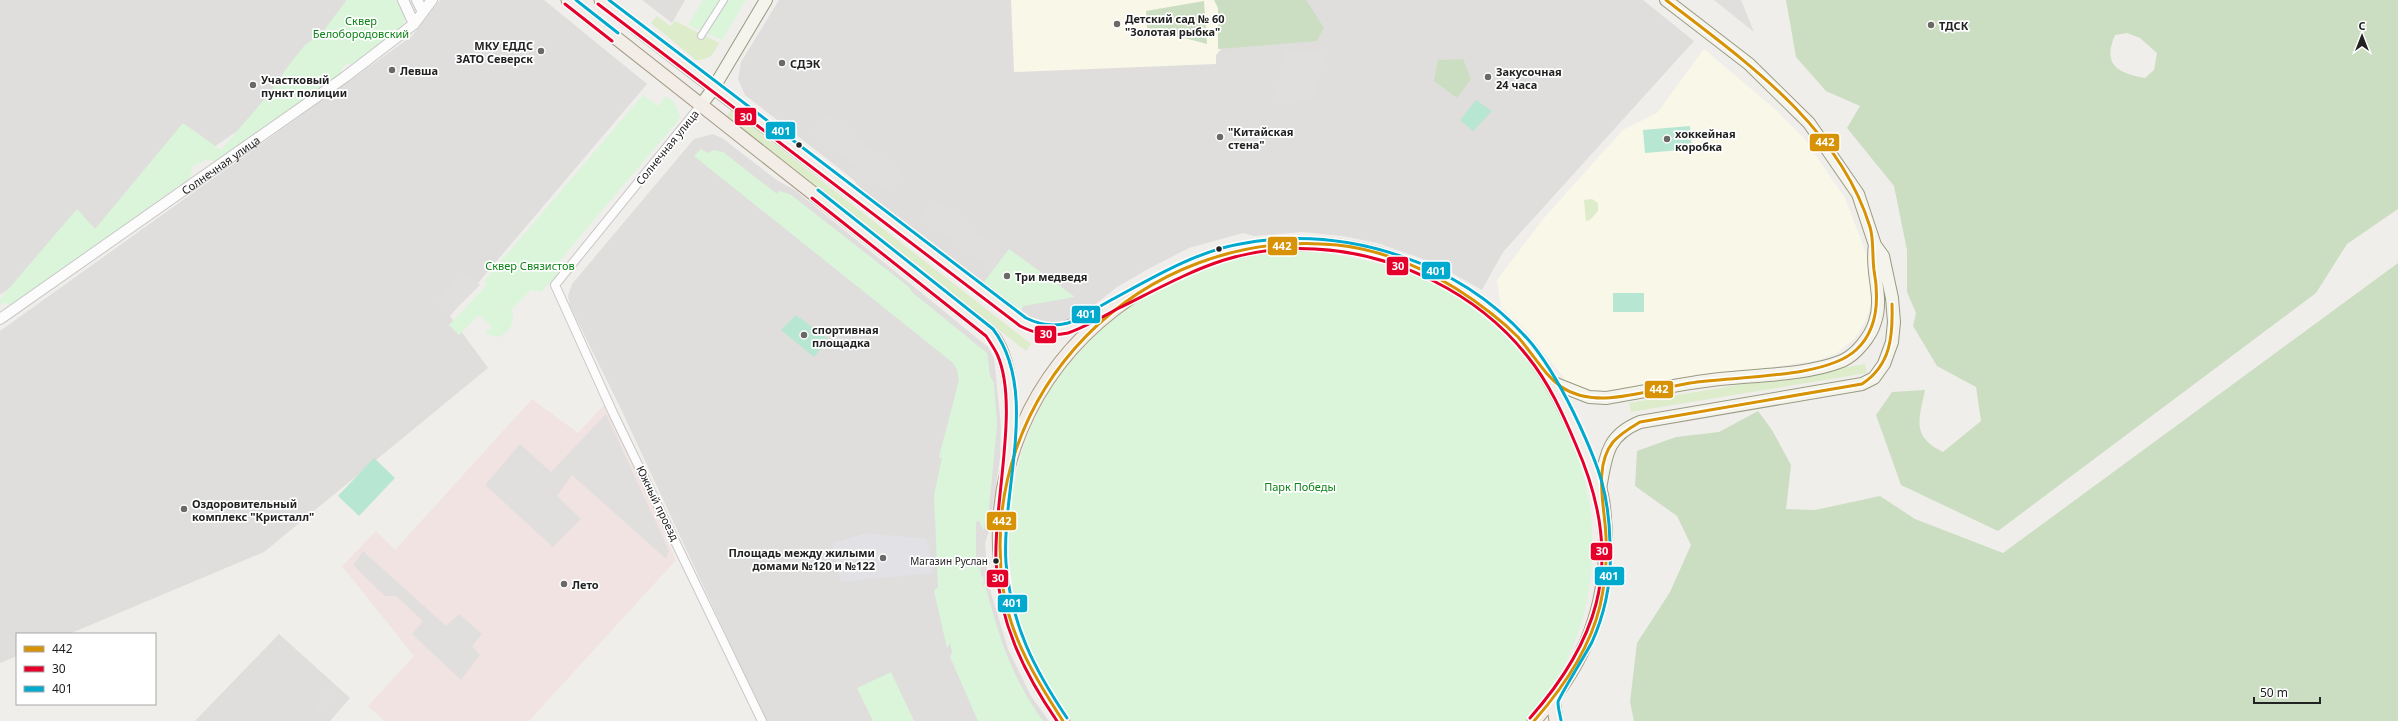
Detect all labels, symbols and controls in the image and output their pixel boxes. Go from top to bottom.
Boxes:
place label: Детский сад № 60 "Золотая рыбка" [1125,11,1224,39]
park label: Сквер Белобородовский [313,13,409,41]
north arrow [2342,16,2382,56]
place label: ТДСК [1939,18,1969,33]
text: С [2358,18,2366,33]
marker: Детский сад № 60 "Золотая рыбка" [1112,19,1122,29]
marker: ТДСК [1926,20,1936,30]
place label: МКУ ЕДДС ЗАТО Северск [456,38,533,66]
marker: МКУ ЕДДС ЗАТО Северск [536,46,546,56]
place label: СДЭК [790,56,821,71]
marker: СДЭК [777,58,787,68]
place label: Левша [400,63,438,78]
place label: Закусочная 24 часа [1496,64,1562,92]
marker: Левша [387,65,397,75]
place label: Участковый пункт полиции [261,72,347,100]
marker: Закусочная 24 часа [1483,72,1493,82]
marker: Участковый пункт полиции [248,80,258,90]
street label: Солнечная улица [632,106,702,188]
line badge: 30 [734,107,757,126]
text: 30 [740,109,752,124]
line badge: 401 [765,121,796,140]
text: 401 [772,123,790,138]
place label: "Китайская стена" [1228,124,1293,152]
place label: хоккейная коробка [1675,126,1736,154]
street label: Солнечная улица [178,132,262,197]
marker: "Китайская стена" [1215,132,1225,142]
line badge: 442 [1809,133,1840,152]
marker: хоккейная коробка [1662,134,1672,144]
text: 442 [1816,134,1834,149]
unlabelled marker [794,140,804,150]
line badge: 442 [1267,236,1298,256]
text: 442 [1273,238,1291,253]
unlabelled marker [1214,244,1224,254]
line badge: 30 [1386,256,1409,276]
park label: Сквер Связистов [485,258,575,273]
text: 30 [1392,258,1404,273]
line badge: 401 [1421,261,1451,280]
text: 401 [1427,263,1445,278]
place label: Три медведя [1015,269,1087,284]
marker: Три медведя [1002,271,1012,281]
line badge: 401 [1071,305,1101,324]
text: 401 [1077,306,1095,321]
place label: спортивная площадка [812,322,879,350]
line badge: 30 [1034,325,1057,344]
text: 30 [1040,326,1052,341]
marker: спортивная площадка [799,330,809,340]
line badge: 442 [1644,380,1674,399]
text: 442 [1650,381,1668,396]
street label: Южный проезд [633,463,683,543]
park label: Парк Победы [1264,479,1336,494]
place label: Оздоровительный комплекс "Кристалл" [192,496,314,524]
marker: Оздоровительный комплекс "Кристалл" [179,504,189,514]
line badge: 442 [986,511,1017,531]
text: 442 [993,513,1011,528]
line badge: 30 [1590,542,1613,561]
text: 30 [1596,543,1608,558]
place label: Площадь между жилыми домами №120 и №122 [729,545,875,573]
marker: Площадь между жилыми домами №120 и №122 [878,553,888,563]
place label: Магазин Руслан [910,554,988,568]
marker: Магазин Руслан [991,556,1001,566]
line badge: 401 [1594,566,1625,586]
text: 401 [1600,568,1618,583]
line badge: 30 [986,569,1009,588]
text: 30 [992,570,1004,585]
place label: Лето [572,577,599,592]
marker: Лето [559,579,569,589]
line badge: 401 [997,594,1028,613]
text: 401 [1003,595,1021,610]
legend [16,633,156,705]
text: 442 [52,640,73,657]
text: 30 [52,660,66,677]
scale bar [2254,679,2320,705]
text: 401 [52,680,73,697]
text: 50 m [2260,684,2288,701]

